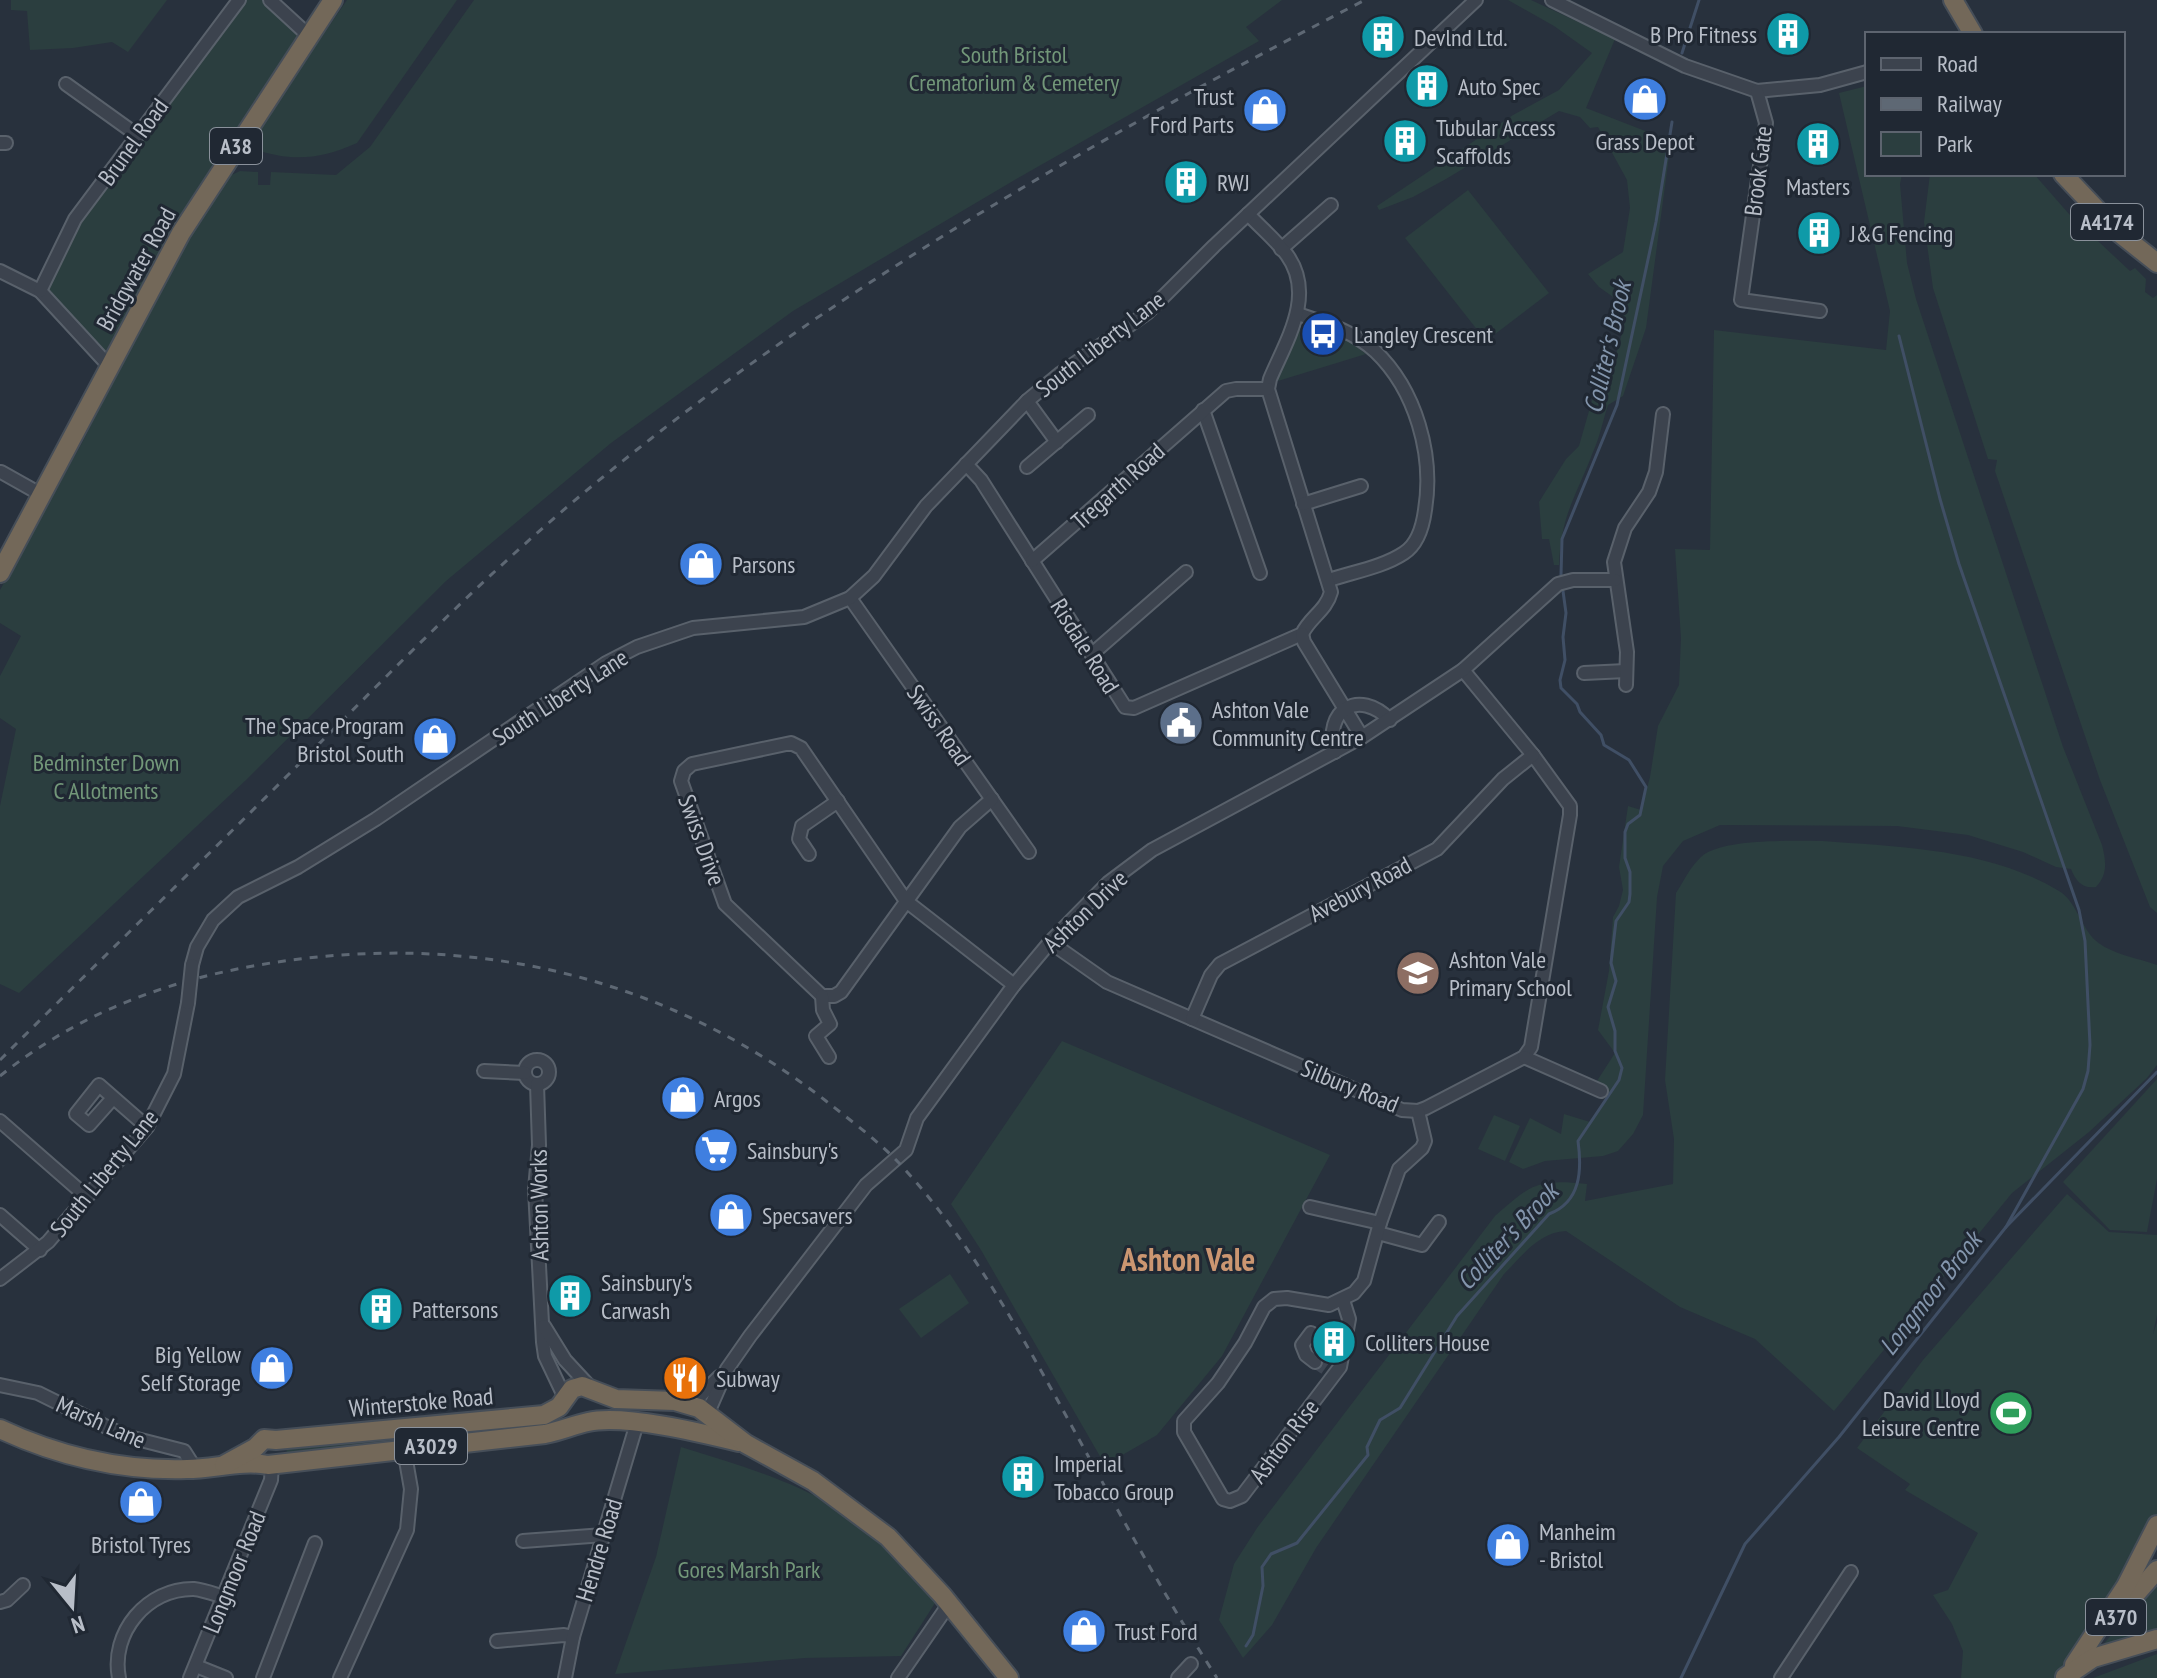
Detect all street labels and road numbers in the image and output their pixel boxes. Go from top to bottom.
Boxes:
street label: Brunel Road [91,92,175,192]
street label: Brook Gate [1737,124,1779,218]
road number: A38 [210,128,262,164]
street label: Bridgwater Road [89,202,183,336]
road number: A4174 [2071,204,2143,240]
street label: South Liberty Lane [1029,284,1171,404]
street label: Tregarth Road [1065,436,1171,536]
street label: Risdale Road [1044,593,1126,699]
street label: South Liberty Lane [486,642,634,752]
street label: Swiss Road [900,678,978,772]
street label: Swiss Drive [671,790,733,890]
street label: Avebury Road [1303,849,1417,929]
street label: Ashton Drive [1036,863,1134,959]
street label: Silbury Road [1297,1052,1403,1120]
street label: South Liberty Lane [43,1103,165,1243]
street label: Ashton Works [523,1149,555,1261]
street label: Winterstoke Road [348,1380,494,1424]
street label: Marsh Lane [51,1389,151,1455]
street label: Ashton Rise [1242,1393,1326,1489]
road number: A3029 [395,1428,467,1464]
street label: Hendre Road [569,1495,629,1605]
street label: Longmoor Road [195,1506,273,1638]
road number: A370 [2086,1599,2146,1635]

